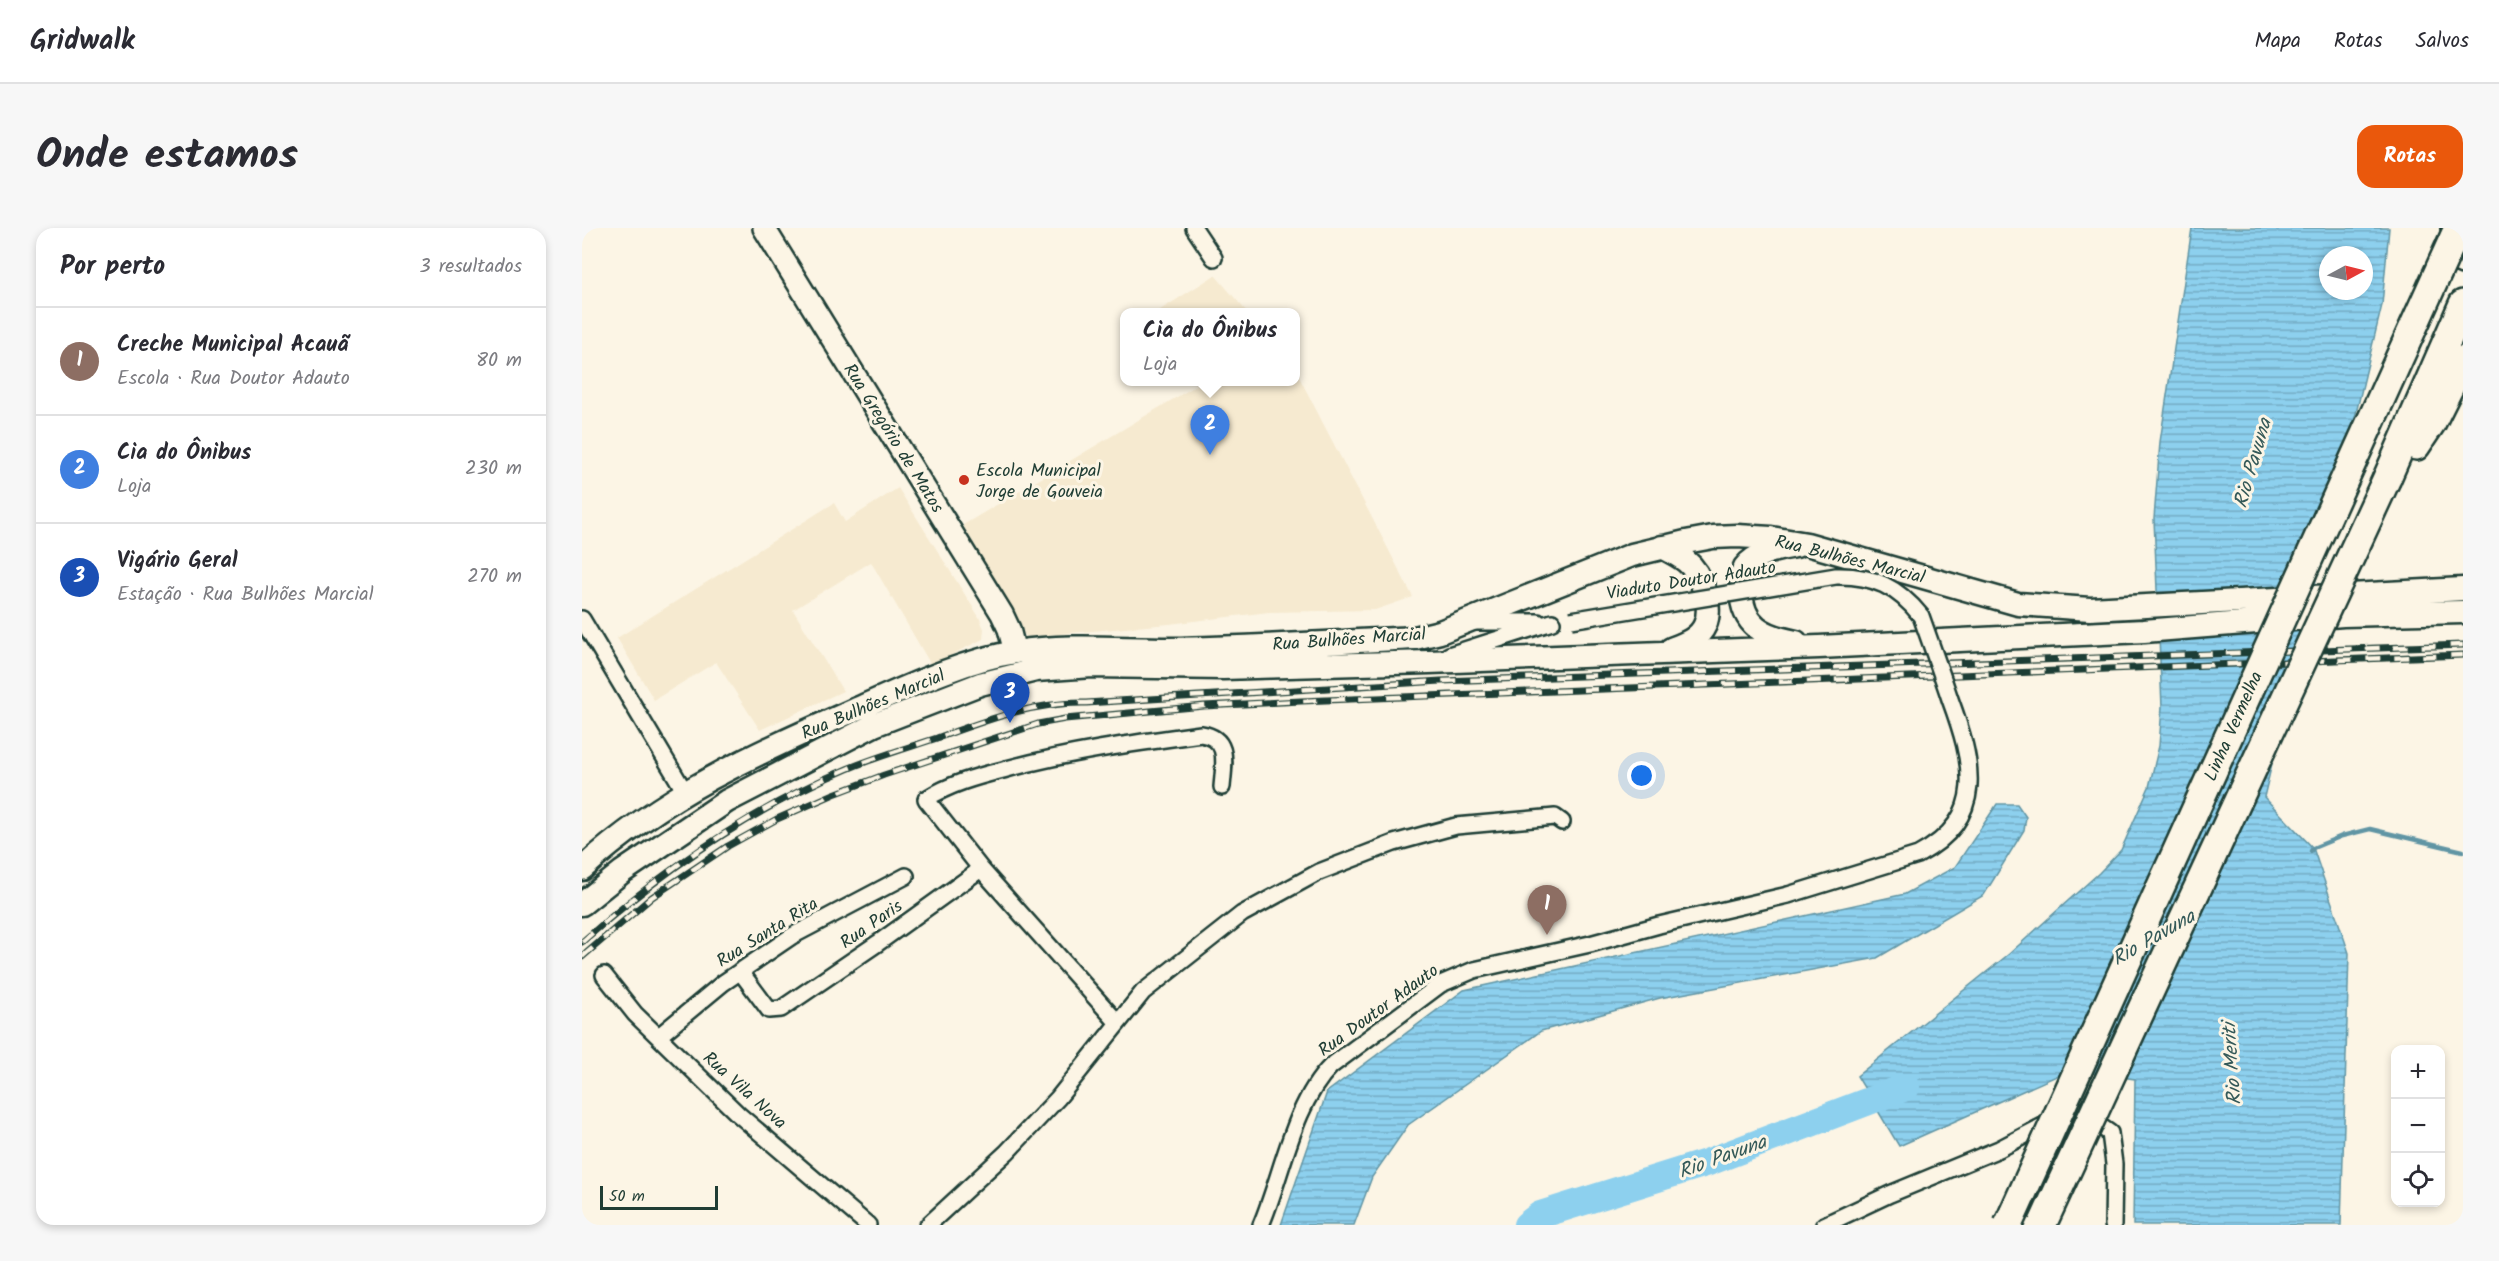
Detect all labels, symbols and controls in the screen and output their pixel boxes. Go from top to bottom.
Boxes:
text: Gridwalk [30,19,135,64]
text: Mapa [2255,25,2301,58]
text: Rotas [2334,25,2383,58]
text: Salvos [2416,25,2469,58]
text: Onde estamos [36,123,298,190]
button: Rotas [2357,125,2463,188]
text: Por perto [60,246,165,288]
north arrow [2319,246,2373,300]
text: 3 resultados [419,251,522,283]
popup [1120,308,1300,386]
text: Cia do Ônibus [1143,314,1277,349]
text: Creche Municipal Acauã [117,328,349,363]
text: 1 [76,345,83,377]
text: 80 m [476,345,522,377]
text: Loja [1143,349,1177,381]
street label: Rua Gregório de Matos [835,358,951,520]
text: Escola · Rua Doutor Adauto [117,363,350,395]
pin: 2 [1190,406,1230,455]
water label: Rio Pavuna [2226,413,2282,512]
text: Cia do Ônibus [117,436,251,471]
text: 2 [74,453,85,485]
text: 230 m [465,453,522,485]
place label: Escola Municipal Jorge de Gouveia [976,457,1103,507]
text: Loja [117,471,151,503]
marker: Escola Municipal Jorge de Gouveia [957,473,971,487]
street label: Rua Bulhões Marcial [1771,528,1928,593]
text: Vigário Geral [117,544,238,579]
street label: Viaduto Doutor Adauto [1604,554,1778,609]
text: 3 [74,561,85,593]
text: 270 m [467,561,522,593]
text: Estação · Rua Bulhões Marcial [117,579,374,611]
street label: Rua Bulhões Marcial [1271,621,1427,660]
street label: Rua Bulhões Marcial [797,662,951,749]
street label: Linha Vermelha [2197,667,2272,786]
pin: 3 [990,674,1030,723]
your location [1627,761,1656,790]
pin: 1 [1528,886,1566,935]
street label: Rua Santa Rita [711,890,824,976]
street label: Rua Paris [834,893,910,957]
water label: Rio Pavuna [2106,901,2203,976]
street label: Rua Doutor Adauto [1312,957,1446,1065]
water label: Rio Meriti [2214,1018,2252,1106]
street label: Rua Vila Nova [695,1045,793,1137]
map controls [2391,1045,2445,1207]
button: + [2391,1045,2445,1099]
button: − [2391,1099,2445,1153]
water label: Rio Pavuna [1674,1127,1773,1189]
button: locate [2391,1153,2445,1207]
scale bar [600,1183,718,1210]
text: 50 m [609,1184,645,1209]

